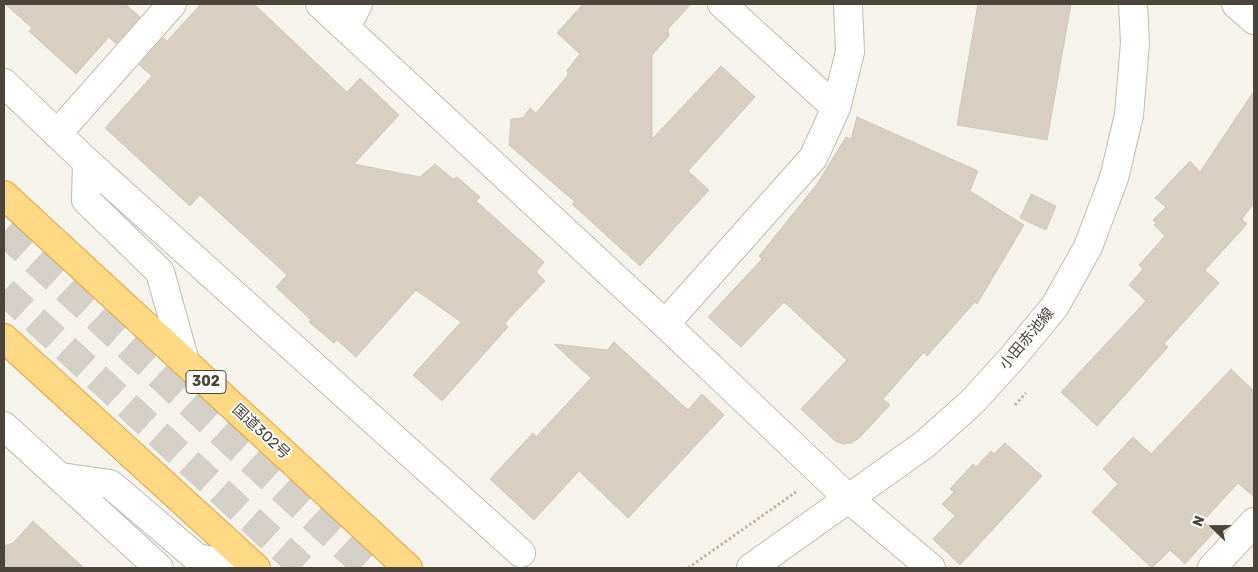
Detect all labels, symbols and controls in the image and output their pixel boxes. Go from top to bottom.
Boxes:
street label: 小田赤池線 [996,304,1058,374]
road number: 302 [186,371,226,394]
street label: 国道302号 [228,401,294,463]
north arrow [1188,502,1238,552]
text: N [1189,513,1208,529]

